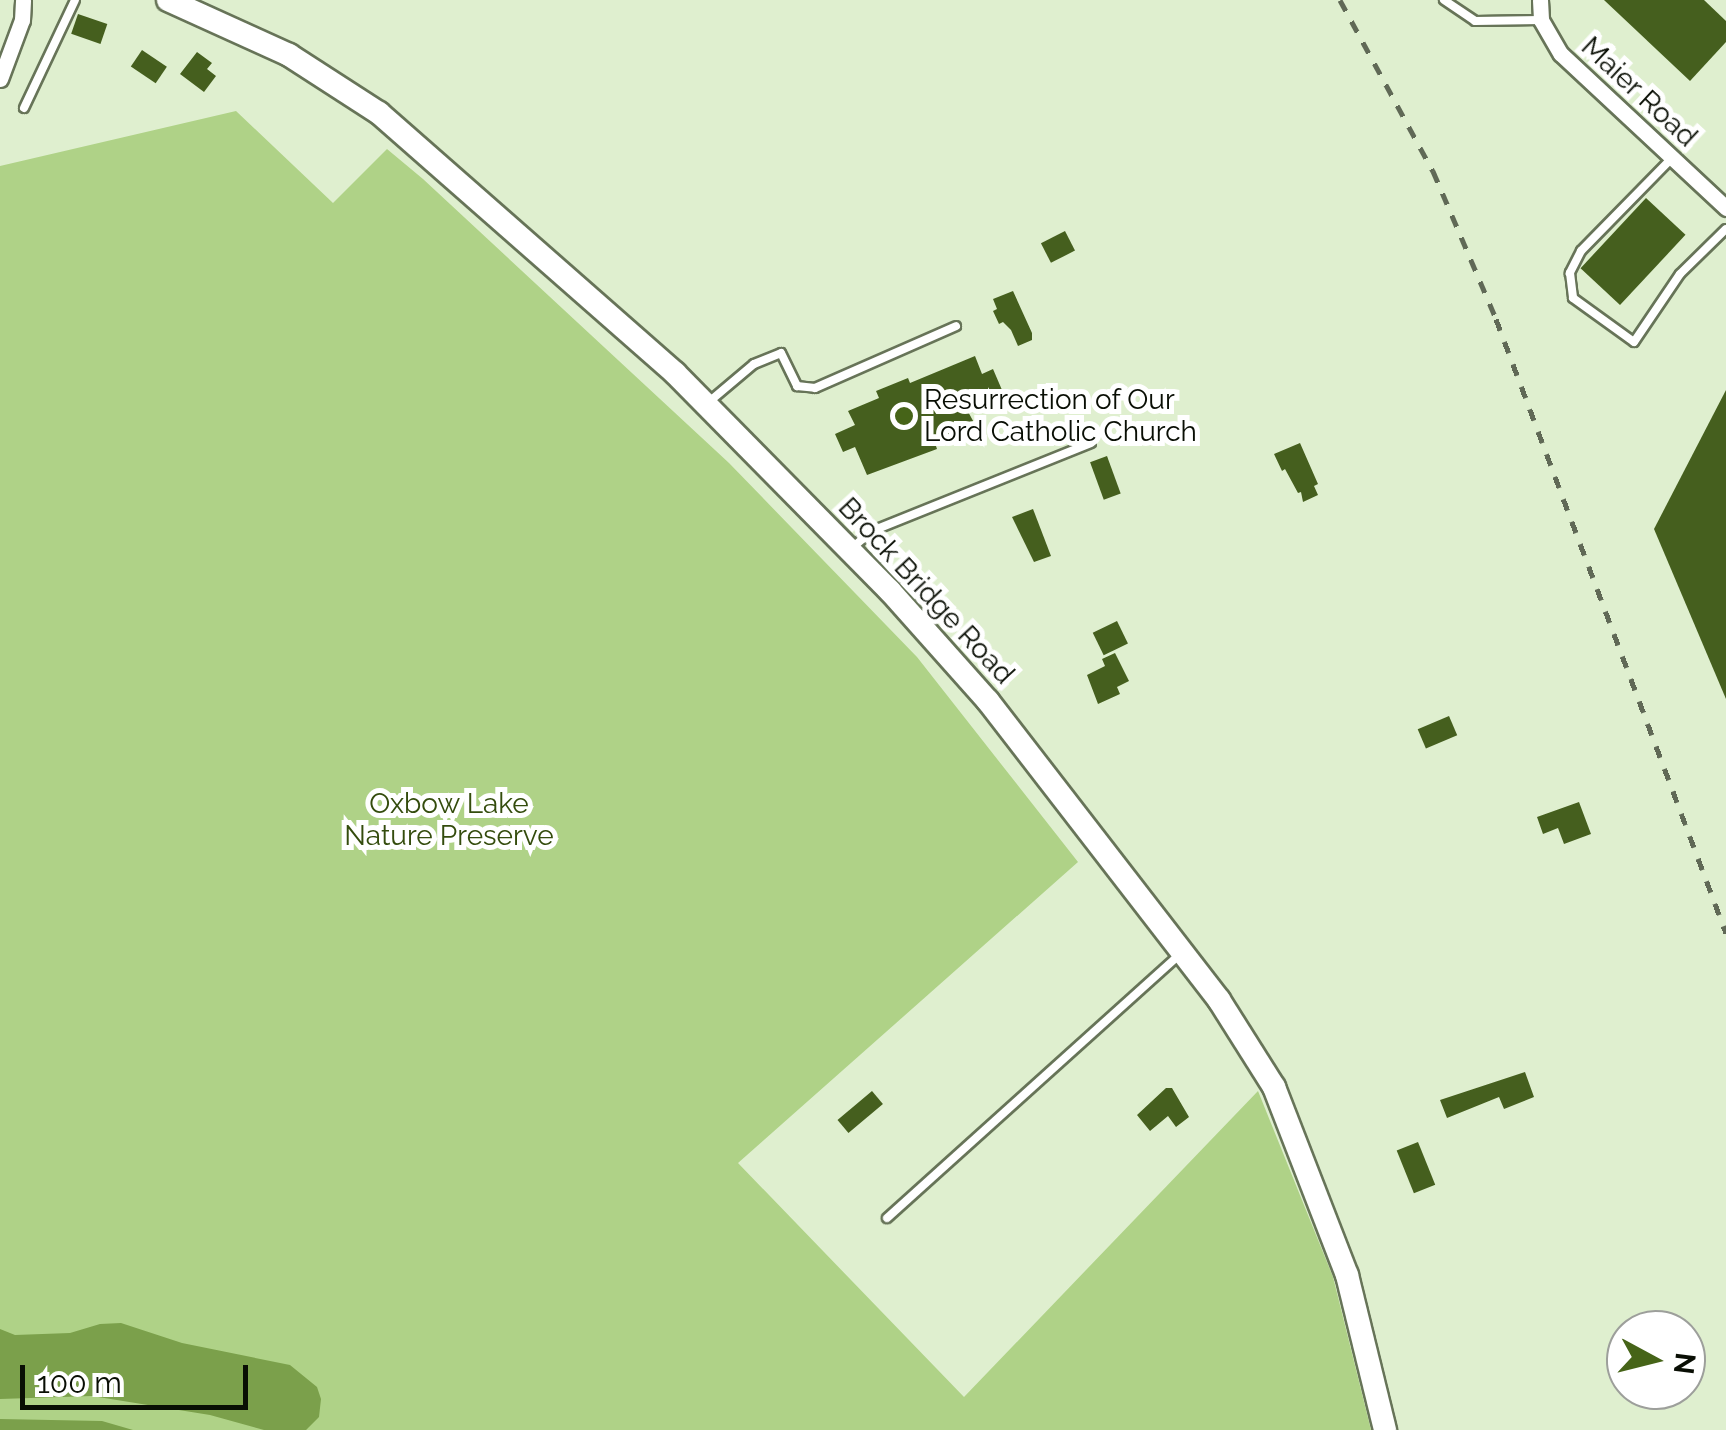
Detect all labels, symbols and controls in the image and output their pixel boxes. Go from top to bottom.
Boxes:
street label: Maier Road [1574,30,1704,154]
place label: Resurrection of Our Lord Catholic Church [924,383,1197,449]
marker: Resurrection of Our Lord Catholic Church [893,405,915,427]
street label: Brock Bridge Road [831,491,1021,691]
park label: Oxbow Lake Nature Preserve [344,787,554,853]
north arrow [1606,1310,1706,1410]
scale bar [25,1345,252,1407]
text: N [1667,1351,1702,1376]
text: 100 m [37,1365,122,1400]

